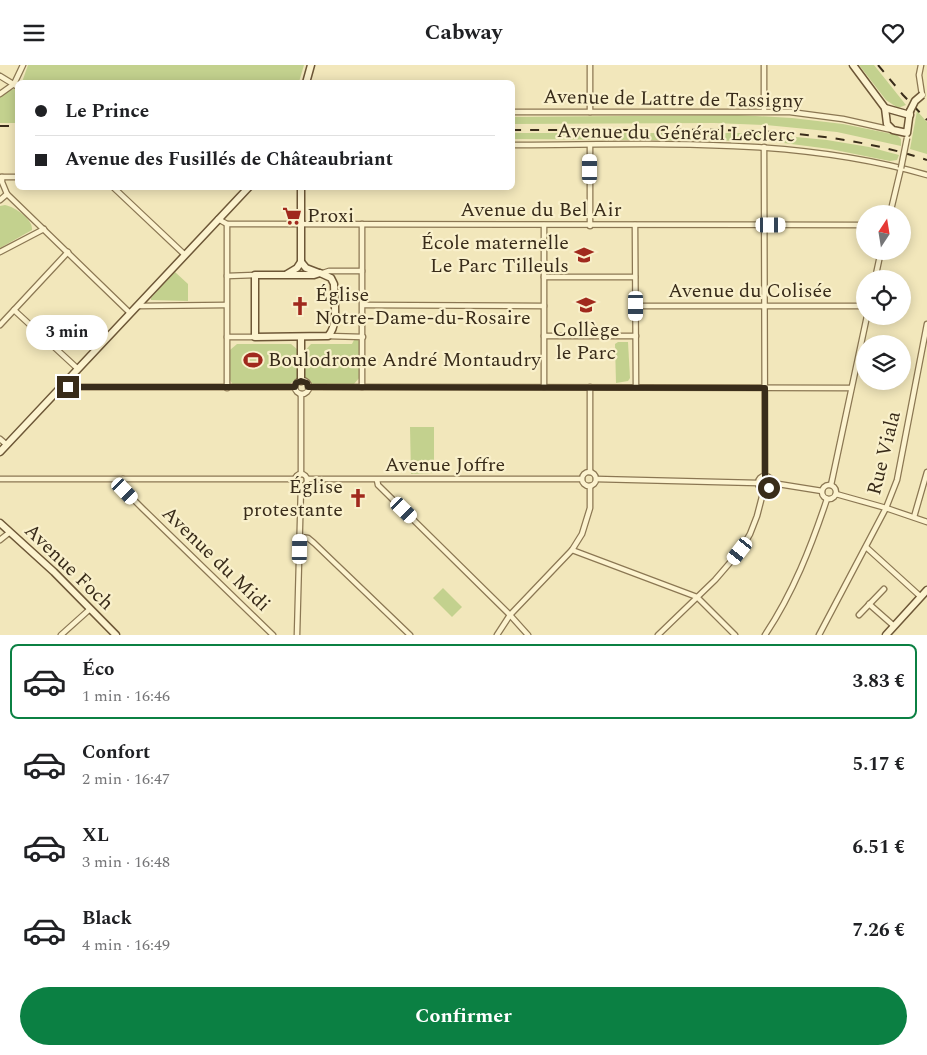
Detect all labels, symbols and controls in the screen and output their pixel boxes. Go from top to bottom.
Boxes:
text: Cabway [425,16,502,49]
icon: menu [20,19,48,47]
icon: heart [879,19,907,47]
street label: Avenue de Lattre de Tassigny [543,82,804,116]
text: Le Prince [65,97,149,126]
street label: Avenue du Général Leclerc [557,116,795,150]
text: Avenue des Fusillés de Châteaubriant [65,145,393,174]
car [582,154,597,184]
street label: Avenue du Bel Air [460,195,622,225]
place label: Proxi [307,201,354,231]
supermarket icon: Proxi [281,205,303,227]
north arrow [856,205,911,260]
map controls [856,205,911,390]
car [756,218,786,233]
place label: École maternelle Le Parc Tilleuls [421,228,569,281]
school or university icon: École maternelle Le Parc Tilleuls [573,244,595,266]
button: locate [856,270,911,325]
street label: Avenue du Colisée [668,276,832,306]
place label: Église Notre-Dame-du-Rosaire [315,280,531,333]
car [628,291,643,321]
school or university icon: Collège le Parc [575,294,597,316]
church icon: Église Notre-Dame-du-Rosaire [289,295,311,317]
callout: 3 min [27,315,109,349]
place label: Collège le Parc [552,315,620,368]
text: 3 min [46,320,88,344]
button: layers [856,335,911,390]
place label: Boulodrome André Montaudry [268,345,542,375]
sports icon: Boulodrome André Montaudry [242,349,264,371]
route end [57,376,79,398]
street label: Rue Viala [859,408,909,498]
street label: Avenue Joffre [385,450,505,480]
place label: Église protestante [242,472,343,525]
car [109,475,140,507]
route start [758,477,780,499]
church icon: Église protestante [347,487,369,509]
car [387,494,420,526]
street label: Avenue du Midi [155,499,277,619]
street label: Avenue Foch [17,516,121,618]
car [292,534,307,564]
car [724,535,755,567]
text: Éco [82,655,114,684]
icon: car [22,659,67,704]
text: 3.83 € [853,667,905,696]
text: 1 min · 16:46 [82,684,170,708]
text: Confort [82,738,150,767]
icon: car [22,742,67,787]
text: 5.17 € [853,750,905,779]
text: 2 min · 16:47 [82,767,170,791]
text: XL [82,821,109,850]
icon: car [22,825,67,870]
text: 6.51 € [853,833,905,862]
text: 3 min · 16:48 [82,850,170,874]
text: Black [82,904,132,933]
icon: car [22,908,67,953]
text: 7.26 € [853,916,905,945]
text: 4 min · 16:49 [82,933,170,957]
button: Confirmer [20,987,907,1045]

